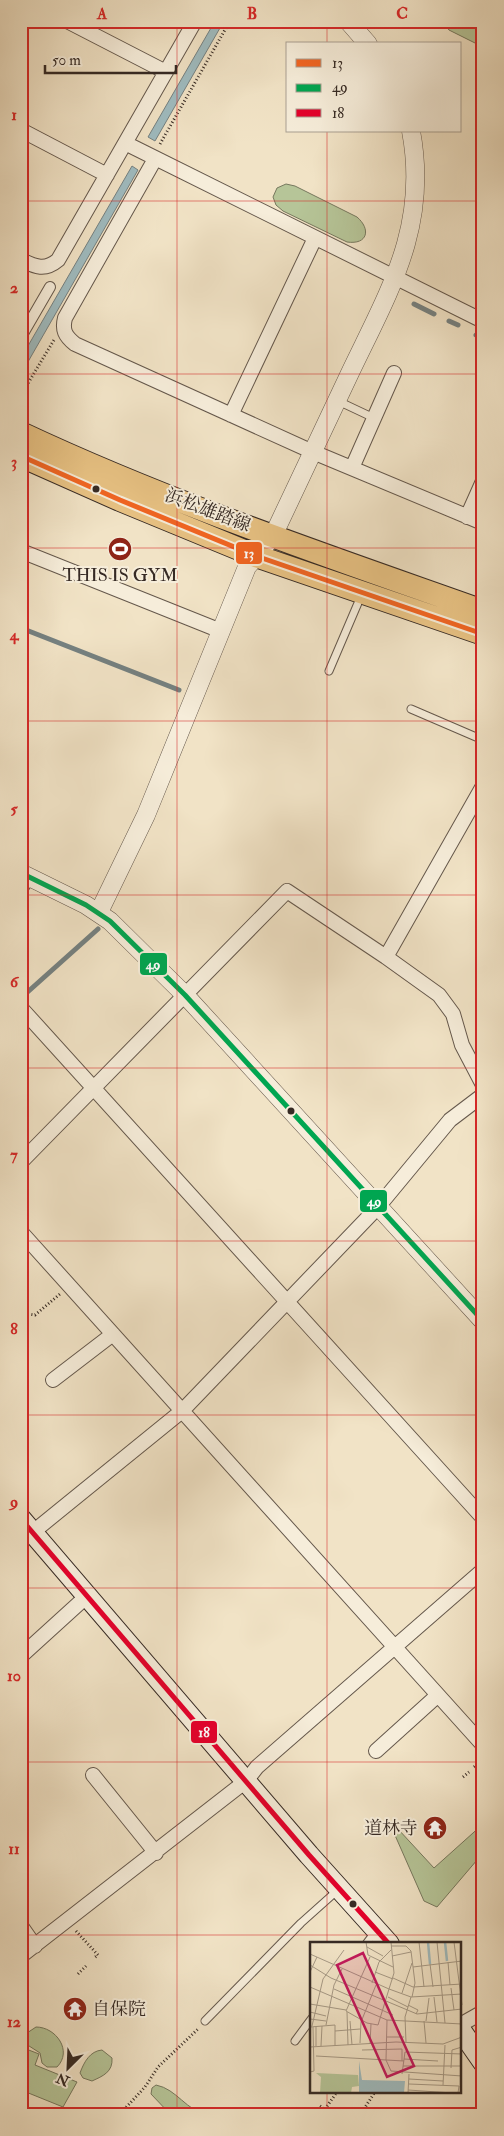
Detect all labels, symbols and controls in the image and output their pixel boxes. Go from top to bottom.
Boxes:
text: A [96,4,108,24]
text: B [247,4,257,24]
text: C [396,4,408,24]
scale bar [45,42,176,74]
legend [286,42,462,132]
text: 50 m [52,51,81,70]
text: 13 [332,54,343,73]
text: 49 [332,78,348,97]
text: 18 [332,104,344,123]
text: 1 [11,105,17,125]
text: 2 [10,278,18,298]
text: 3 [11,452,17,472]
unlabelled marker [91,484,101,494]
street label: 浜松雄踏線 [162,484,254,537]
sports icon: THIS IS GYM [107,536,133,562]
line badge: 13 [235,541,263,565]
text: 13 [244,545,254,562]
place label: THIS IS GYM [62,564,178,587]
text: 4 [9,625,20,645]
text: 5 [10,799,18,819]
line badge: 49 [139,952,168,976]
text: 49 [145,956,160,973]
text: 6 [10,972,20,992]
unlabelled marker [286,1106,296,1116]
text: 7 [10,1145,18,1165]
line badge: 49 [359,1189,388,1213]
text: 49 [366,1193,381,1210]
text: 8 [10,1319,18,1339]
text: 9 [8,1492,18,1512]
text: 10 [7,1666,21,1686]
line badge: 18 [190,1720,218,1744]
text: 18 [198,1724,210,1741]
temple icon: 道林寺 [422,1815,448,1841]
place label: 道林寺 [364,1817,418,1840]
text: 11 [8,1839,20,1859]
unlabelled marker [348,1899,358,1909]
inset map [310,1942,462,2094]
temple icon: 自保院 [62,1996,88,2022]
place label: 自保院 [92,1998,146,2021]
text: 12 [7,2012,21,2032]
north arrow [42,2044,92,2094]
text: N [53,2069,73,2090]

